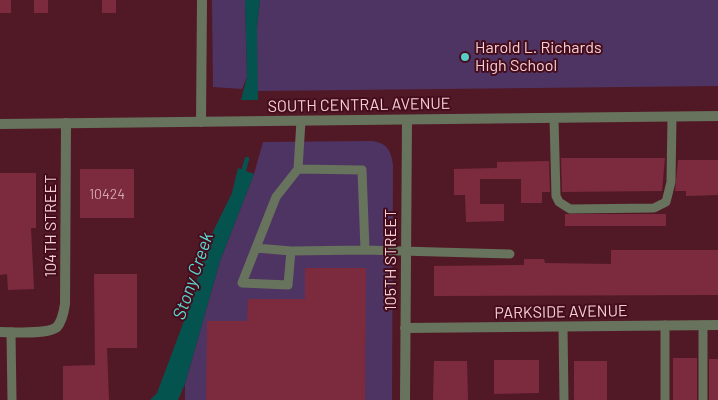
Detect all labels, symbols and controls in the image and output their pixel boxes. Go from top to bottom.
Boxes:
place label: Harold L. Richards High School [475,38,602,76]
marker: Harold L. Richards High School [459,51,471,63]
street label: SOUTH CENTRAL AVENUE [267,94,451,116]
street label: 104TH STREET [41,175,61,277]
house number: 10424 [89,186,125,202]
street label: 105TH STREET [381,209,401,311]
water label: Stony Creek [168,230,218,322]
street label: PARKSIDE AVENUE [494,301,628,323]

